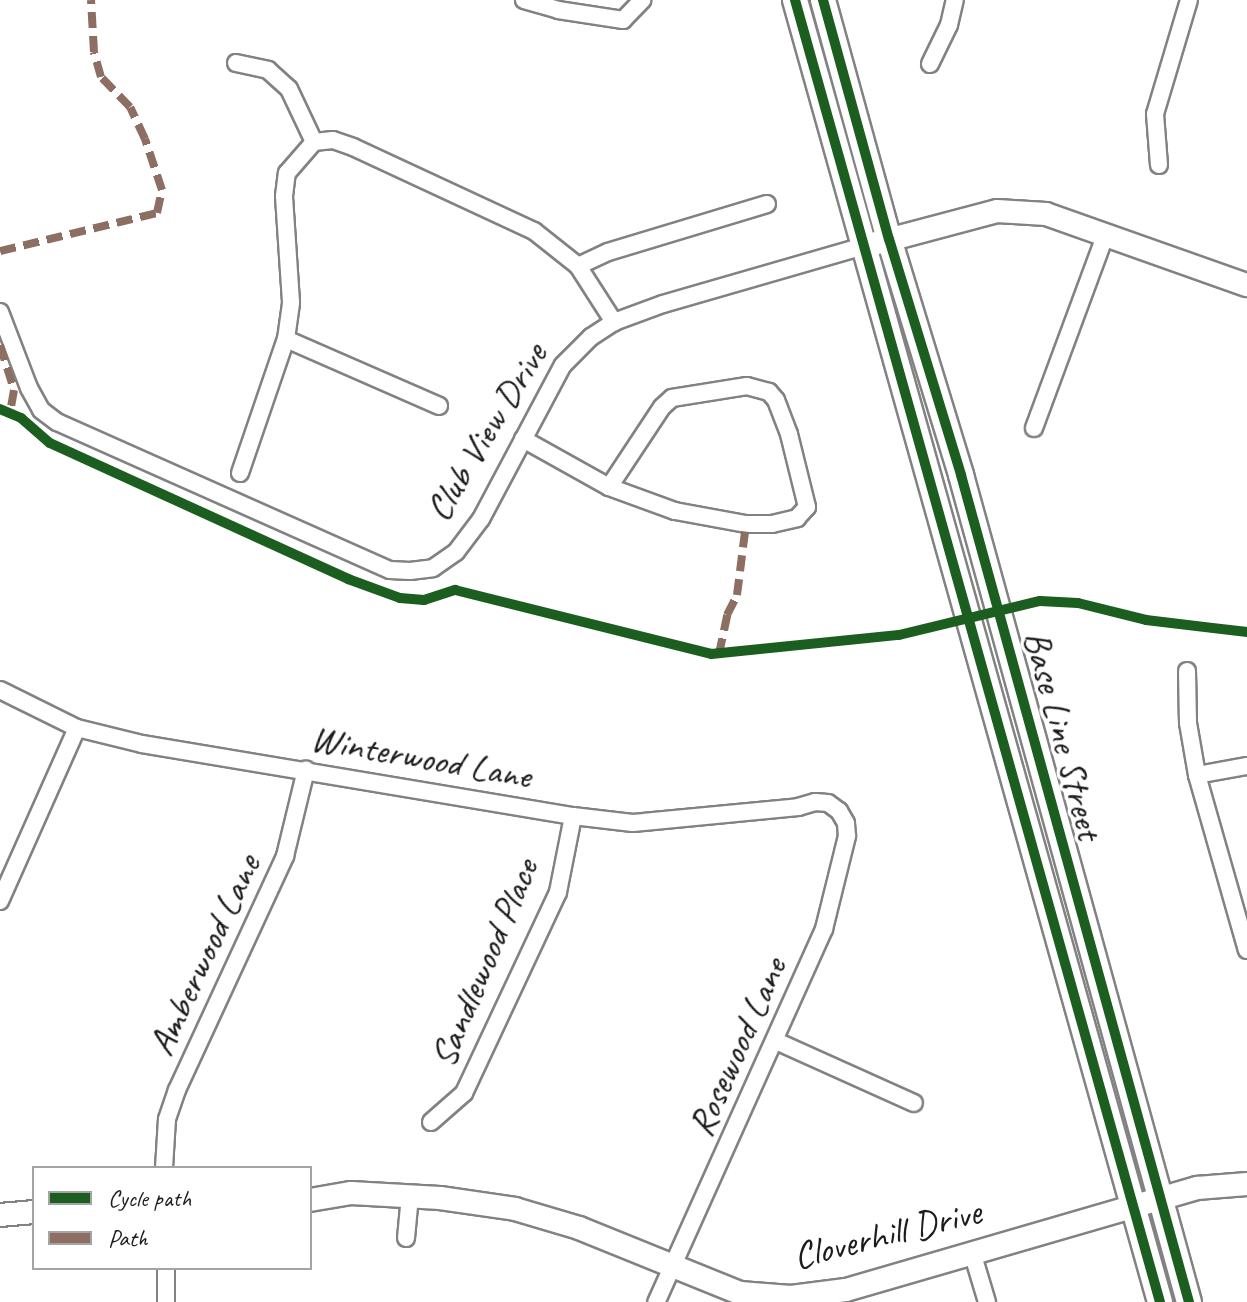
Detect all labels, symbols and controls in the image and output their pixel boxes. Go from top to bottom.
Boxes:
street label: Club View Drive [415,335,557,529]
street label: Base Line Street [1013,625,1113,845]
street label: Winterwood Lane [307,715,535,799]
street label: Amberwood Lane [138,848,270,1062]
street label: Sandlewood Place [419,852,549,1074]
street label: Rosewood Lane [677,950,797,1144]
legend [32,1166,312,1270]
text: Cycle path [108,1183,191,1213]
street label: Cloverhill Drive [789,1189,985,1279]
text: Path [108,1223,148,1253]

